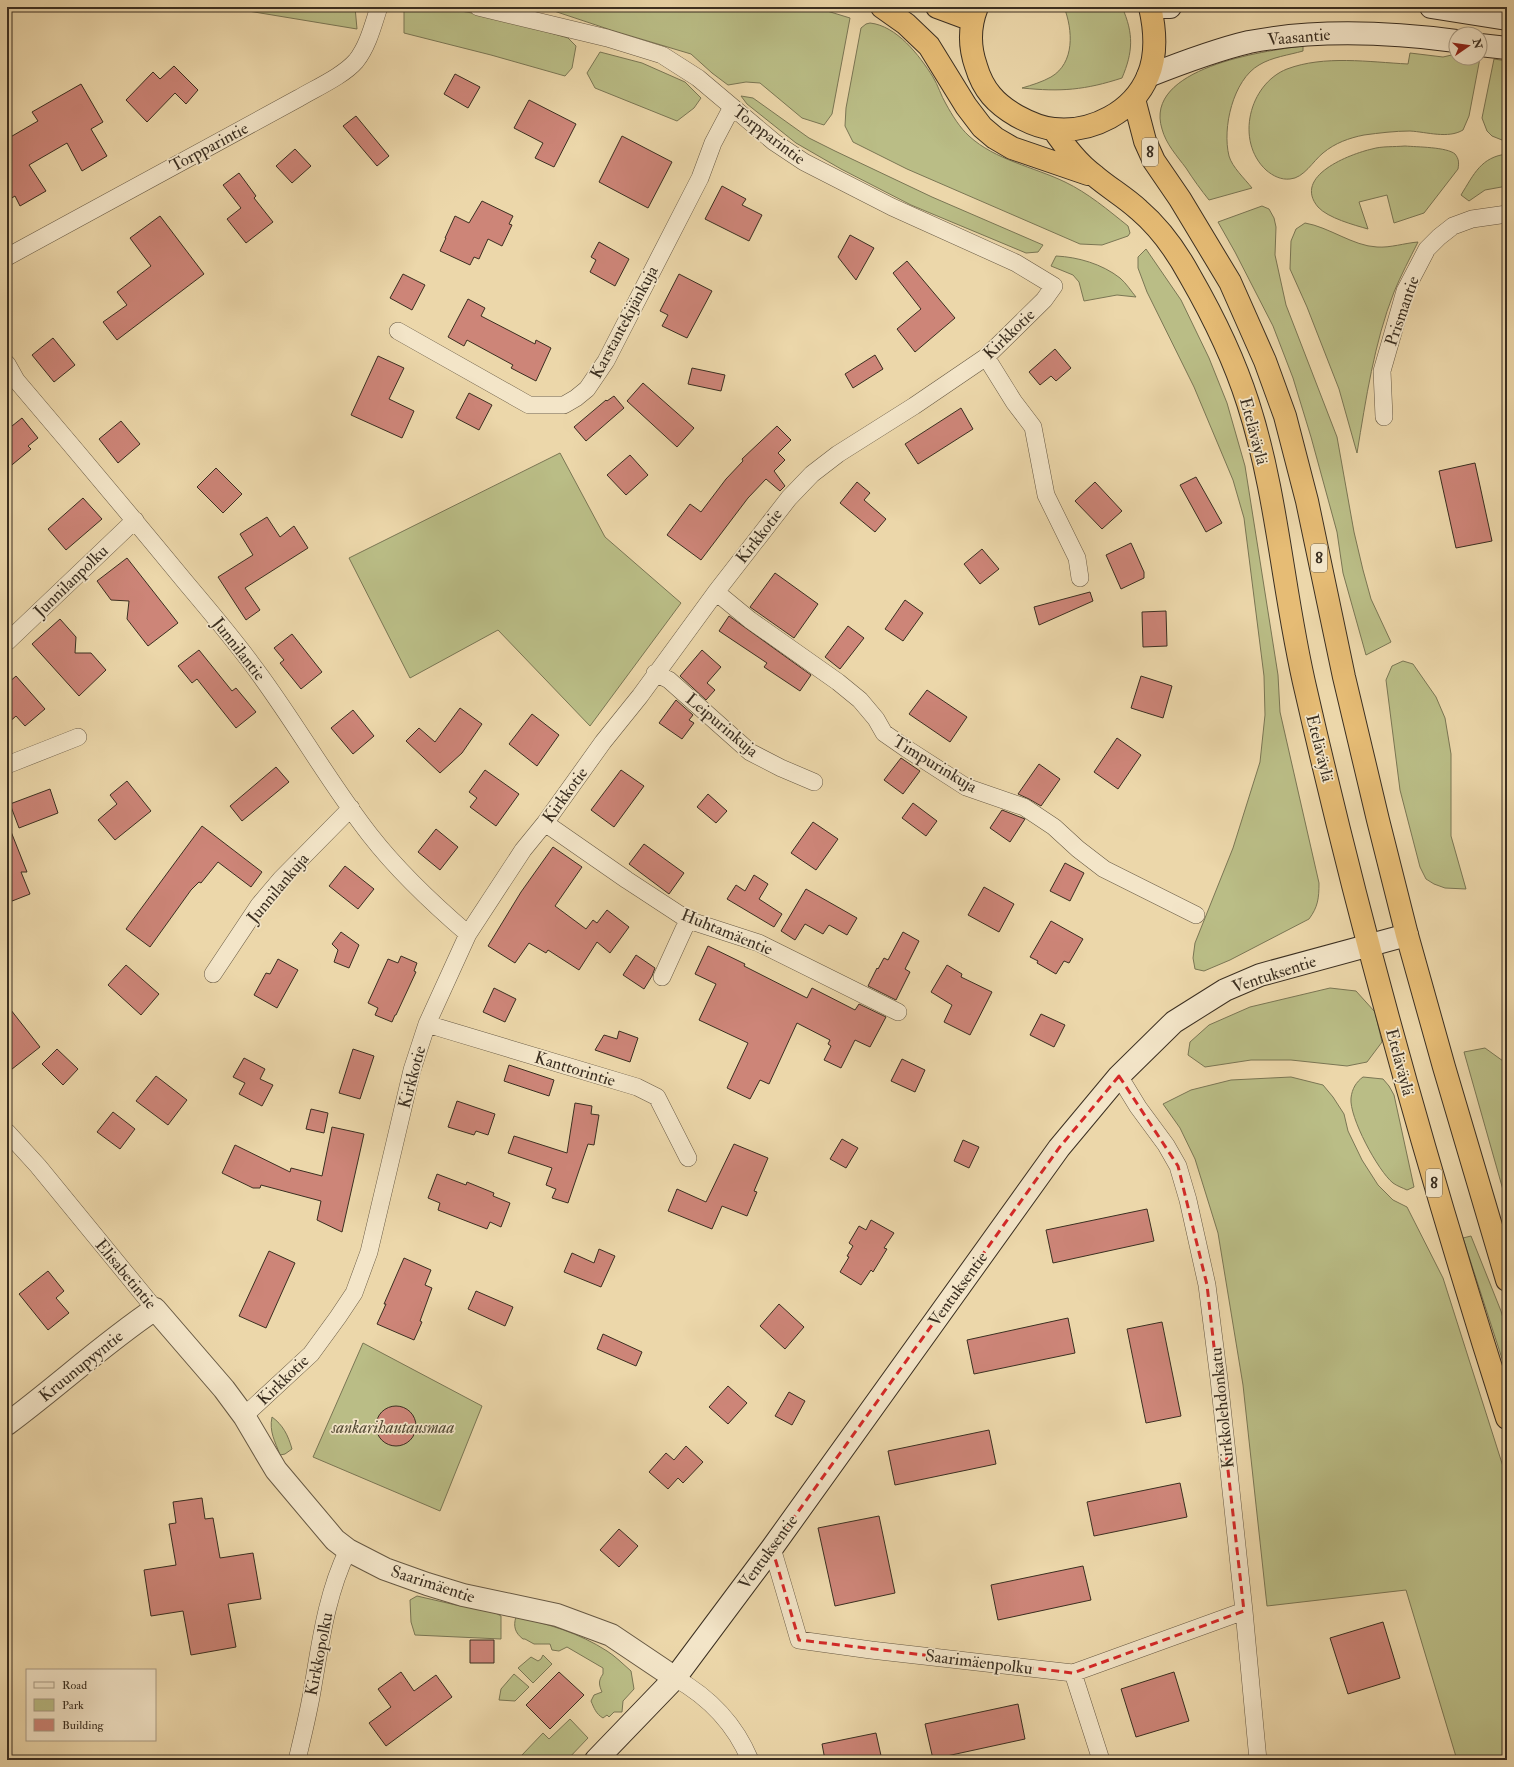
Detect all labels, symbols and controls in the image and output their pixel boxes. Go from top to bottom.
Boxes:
street label: Vaasantie [1267,24,1331,50]
north arrow [1448,26,1488,66]
text: N [1470,37,1485,51]
street label: Torpparintie [728,101,810,170]
street label: Torpparintie [166,118,252,177]
road number: 8 [1142,138,1158,166]
street label: Karstantekijänkuja [585,261,663,382]
street label: Prismantie [1380,273,1424,349]
street label: Kirkkotie [979,304,1039,364]
street label: Eteläväylä [1234,395,1273,468]
street label: Kirkkotie [731,504,787,568]
street label: Junnilanpolku [29,540,113,623]
road number: 8 [1311,544,1327,572]
street label: Junnilantie [206,612,270,685]
street label: Leipurinkuja [681,688,763,763]
street label: Eteläväylä [1301,712,1339,785]
street label: Timpurinkuja [888,731,982,799]
street label: Kirkkotie [538,763,592,827]
street label: Junnilankuja [242,848,315,929]
street label: Huhtamäentie [678,904,776,960]
street label: Ventuksentie [1229,951,1319,997]
street label: Eteläväylä [1380,1026,1419,1099]
street label: Kirkkotie [394,1043,430,1111]
street label: Kanttorintie [532,1047,618,1091]
road number: 8 [1426,1169,1442,1197]
street label: Elisabetintie [91,1235,161,1313]
street label: Ventuksentie [924,1247,992,1331]
street label: Kruunupyyntie [35,1326,128,1407]
street label: Kirkkolehdonkatu [1205,1346,1239,1470]
street label: Kirkkotie [253,1350,313,1410]
park label: sankarihautausmaa [331,1417,454,1438]
street label: Ventuksentie [734,1510,802,1594]
street label: Saarimäentie [388,1561,478,1607]
street label: Kirkkopolku [301,1610,338,1698]
street label: Saarimäenpolku [924,1645,1034,1680]
legend [26,1669,156,1741]
text: Road [62,1678,87,1693]
text: Park [62,1698,84,1713]
text: Building [62,1718,105,1733]

